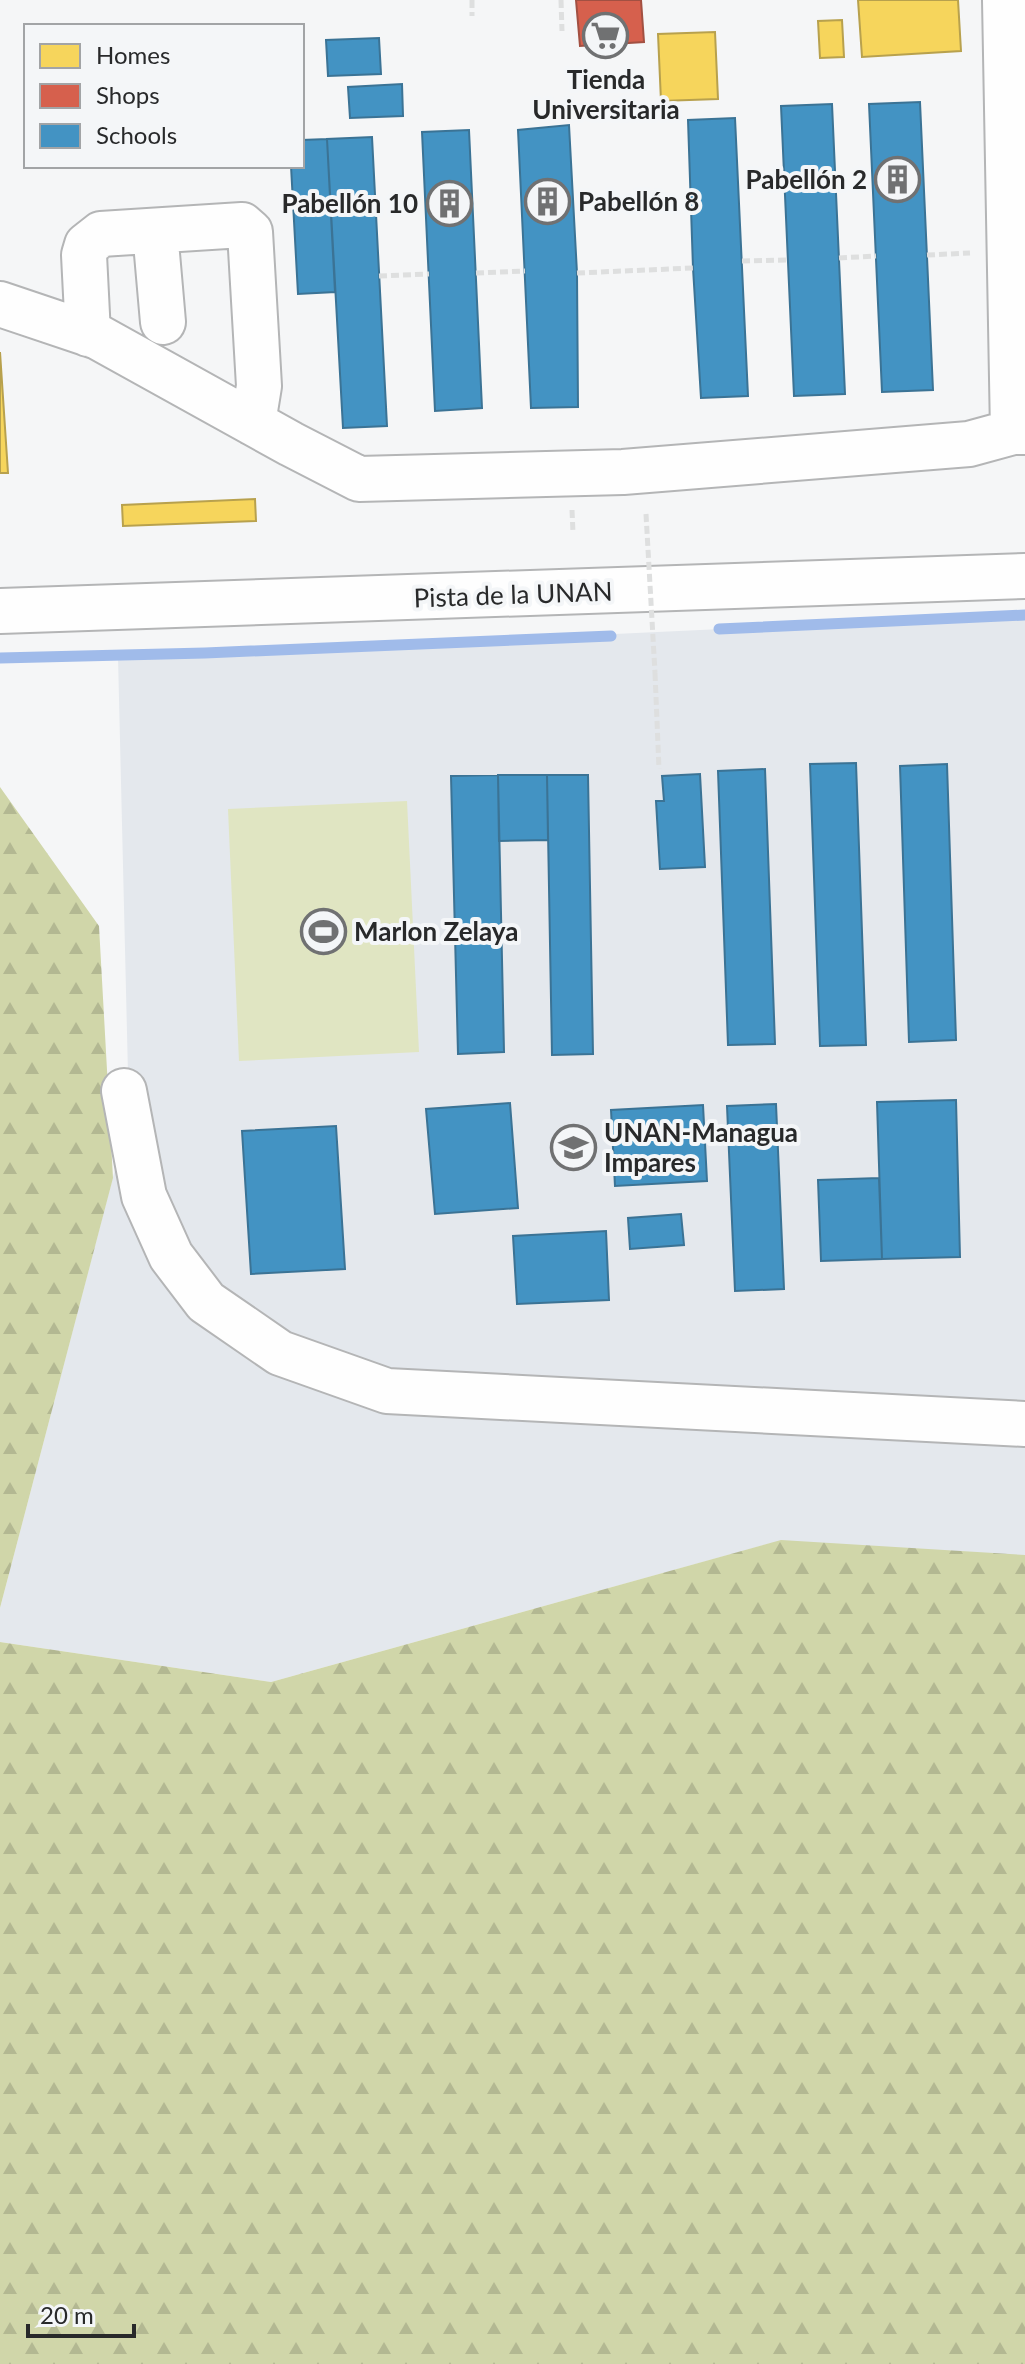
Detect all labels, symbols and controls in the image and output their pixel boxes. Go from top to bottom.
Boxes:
supermarket icon: Tienda Universitaria [582,12,630,60]
legend [24,24,304,168]
text: Homes [96,40,170,69]
place label: Tienda Universitaria [532,63,680,125]
text: Shops [96,80,160,109]
text: Schools [96,120,177,149]
building icon: Pabellón 2 [874,155,922,203]
place label: Pabellón 2 [746,163,867,195]
building icon: Pabellón 8 [523,177,571,225]
building icon: Pabellón 10 [425,179,473,227]
place label: Pabellón 8 [578,185,699,217]
place label: Pabellón 10 [281,187,418,219]
street label: Pista de la UNAN [413,575,613,613]
sports icon: Marlon Zelaya [299,907,347,955]
place label: Marlon Zelaya [354,915,518,947]
place label: UNAN-Managua Impares [604,1116,798,1178]
school or university icon: UNAN-Managua Impares [549,1123,597,1171]
scale bar [28,2288,134,2338]
text: 20 m [40,2300,94,2329]

